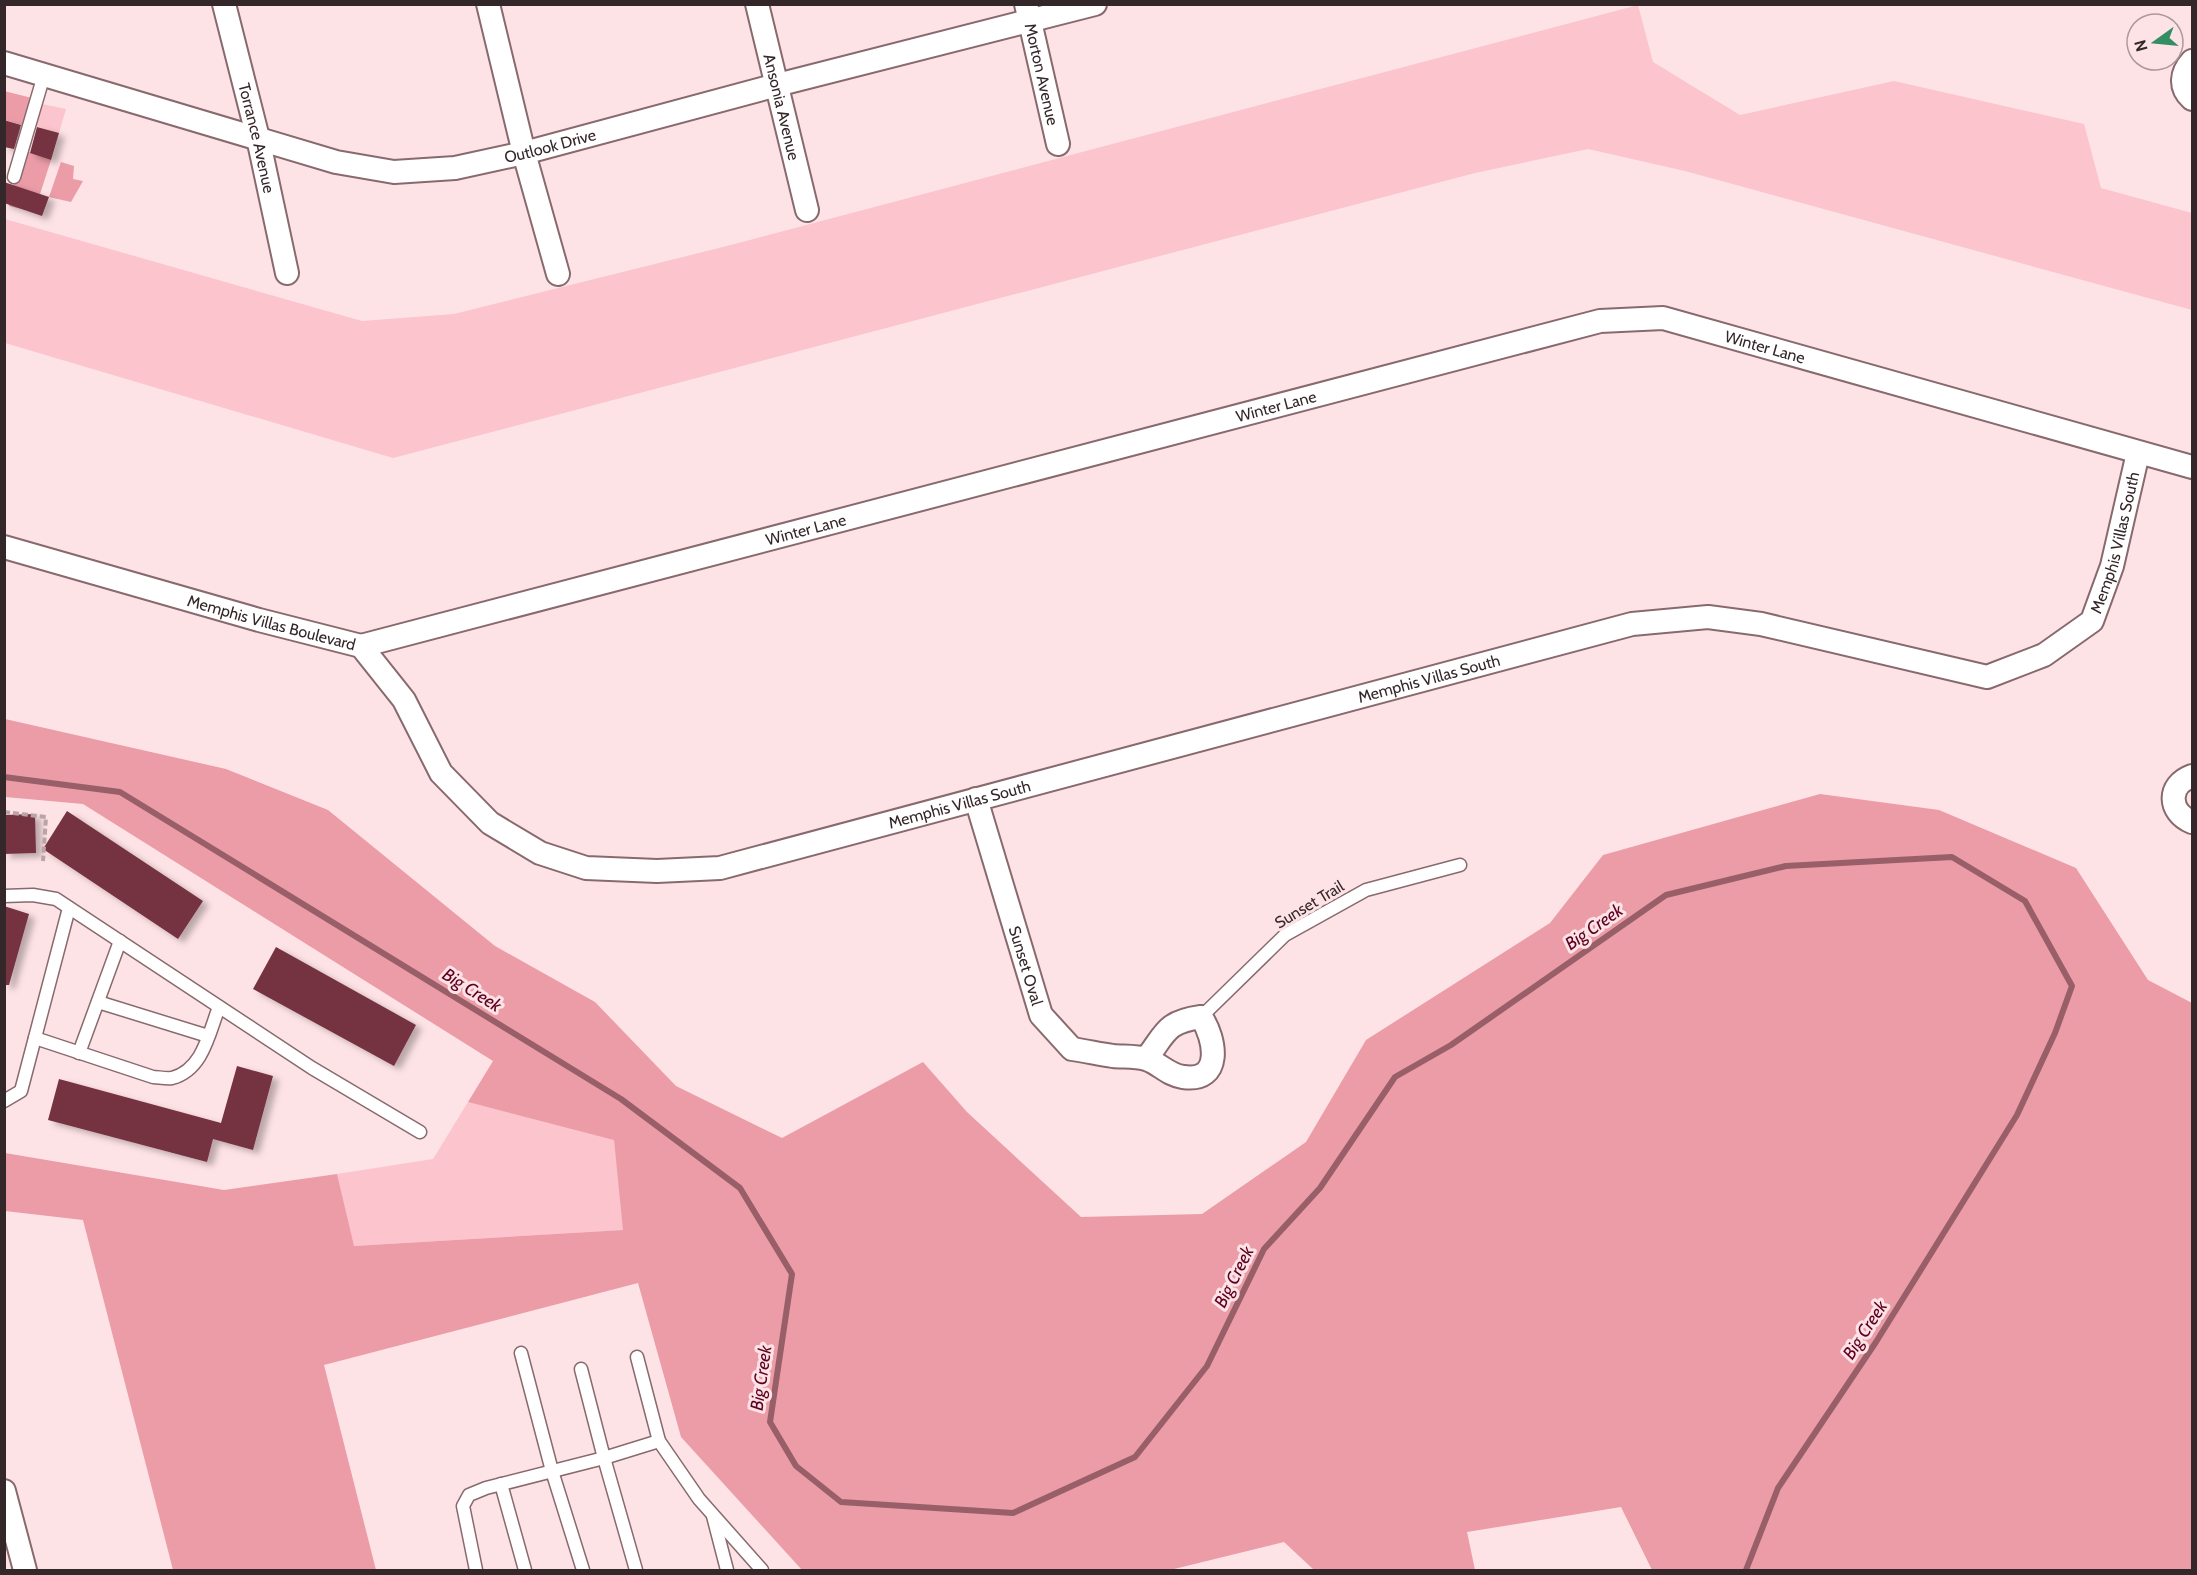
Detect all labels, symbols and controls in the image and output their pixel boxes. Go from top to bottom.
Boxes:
north arrow [2125,12,2185,72]
street label: Morton Avenue [1021,21,1062,127]
text: N [2130,38,2152,54]
street label: Ansonia Avenue [759,52,804,162]
street label: Torrance Avenue [234,81,279,195]
street label: Outlook Drive [502,125,598,167]
street label: Winter Lane [1723,327,1807,368]
street label: Winter Lane [1234,387,1318,426]
street label: Memphis Villas South [2087,470,2143,616]
street label: Winter Lane [764,510,848,549]
street label: Memphis Villas Boulevard [185,591,358,654]
street label: Memphis Villas South [1356,651,1502,707]
street label: Memphis Villas South [886,776,1033,833]
street label: Sunset Trail [1271,876,1347,932]
water label: Big Creek [1561,898,1628,955]
street label: Sunset Oval [1005,924,1047,1008]
water label: Big Creek [438,963,507,1017]
water label: Big Creek [1209,1242,1259,1311]
water label: Big Creek [1838,1295,1893,1363]
water label: Big Creek [746,1343,777,1412]

